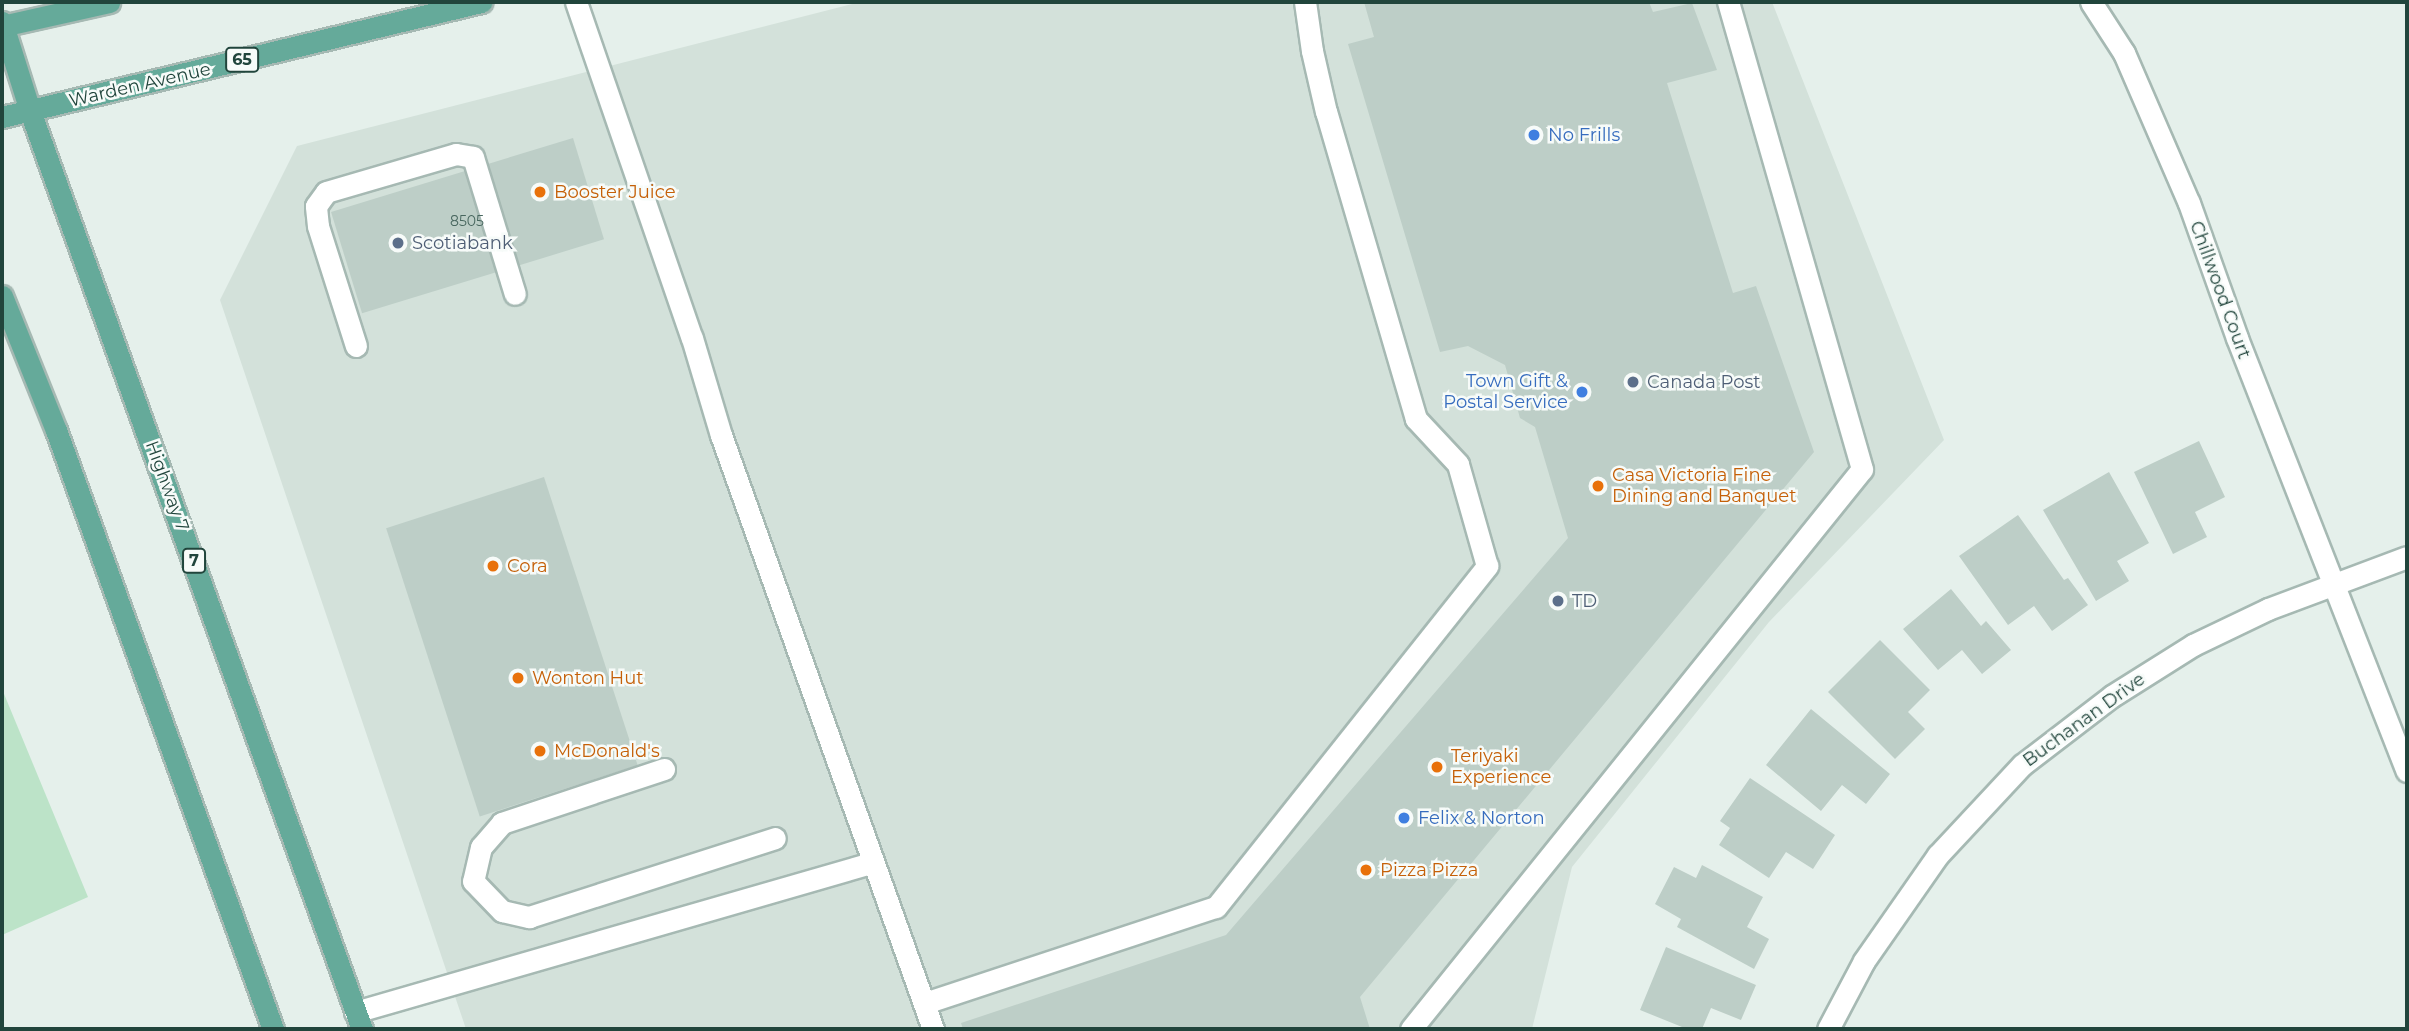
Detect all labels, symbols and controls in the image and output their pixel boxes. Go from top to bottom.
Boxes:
road number: 65 [224,48,260,72]
street label: Warden Avenue [67,58,213,112]
place label: No Frills [1548,124,1620,146]
marker: No Frills [1526,127,1542,143]
place label: Booster Juice [554,181,676,203]
marker: Booster Juice [532,184,548,200]
house number: 8505 [450,213,484,229]
street label: Chillwood Court [2185,218,2255,362]
place label: Scotiabank [412,232,513,254]
marker: Scotiabank [390,235,406,251]
place label: Town Gift & Postal Service [1443,371,1568,414]
place label: Canada Post [1647,371,1761,393]
marker: Canada Post [1625,374,1641,390]
marker: Town Gift & Postal Service [1574,384,1590,400]
street label: Highway 7 [141,438,193,534]
place label: Casa Victoria Fine Dining and Banquet [1612,465,1796,508]
marker: Casa Victoria Fine Dining and Banquet [1590,478,1606,494]
road number: 7 [182,548,206,574]
place label: Cora [507,555,548,577]
marker: Cora [485,558,501,574]
place label: TD [1572,590,1597,612]
marker: TD [1550,593,1566,609]
place label: Wonton Hut [532,667,644,689]
street label: Buchanan Drive [2019,669,2149,771]
marker: Wonton Hut [510,670,526,686]
place label: McDonald's [554,740,660,762]
marker: McDonald's [532,743,548,759]
place label: Teriyaki Experience [1451,746,1551,788]
marker: Teriyaki Experience [1429,759,1445,775]
place label: Felix & Norton [1418,807,1545,829]
marker: Felix & Norton [1396,810,1412,826]
place label: Pizza Pizza [1380,859,1478,881]
marker: Pizza Pizza [1358,862,1374,878]

